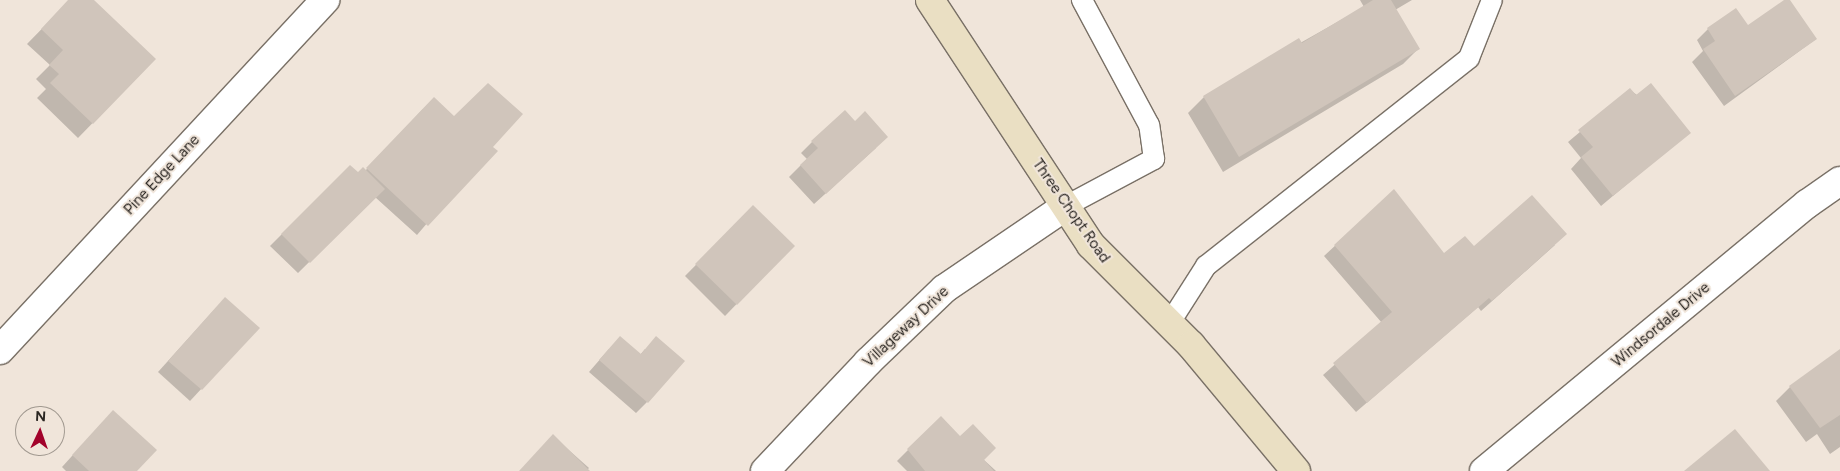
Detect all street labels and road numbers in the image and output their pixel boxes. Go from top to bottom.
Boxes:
street label: Pine Edge Lane [120,131,204,219]
street label: Three Chopt Road [1029,156,1113,266]
street label: Windsordale Drive [1608,279,1714,371]
street label: Villageway Drive [860,283,952,371]

